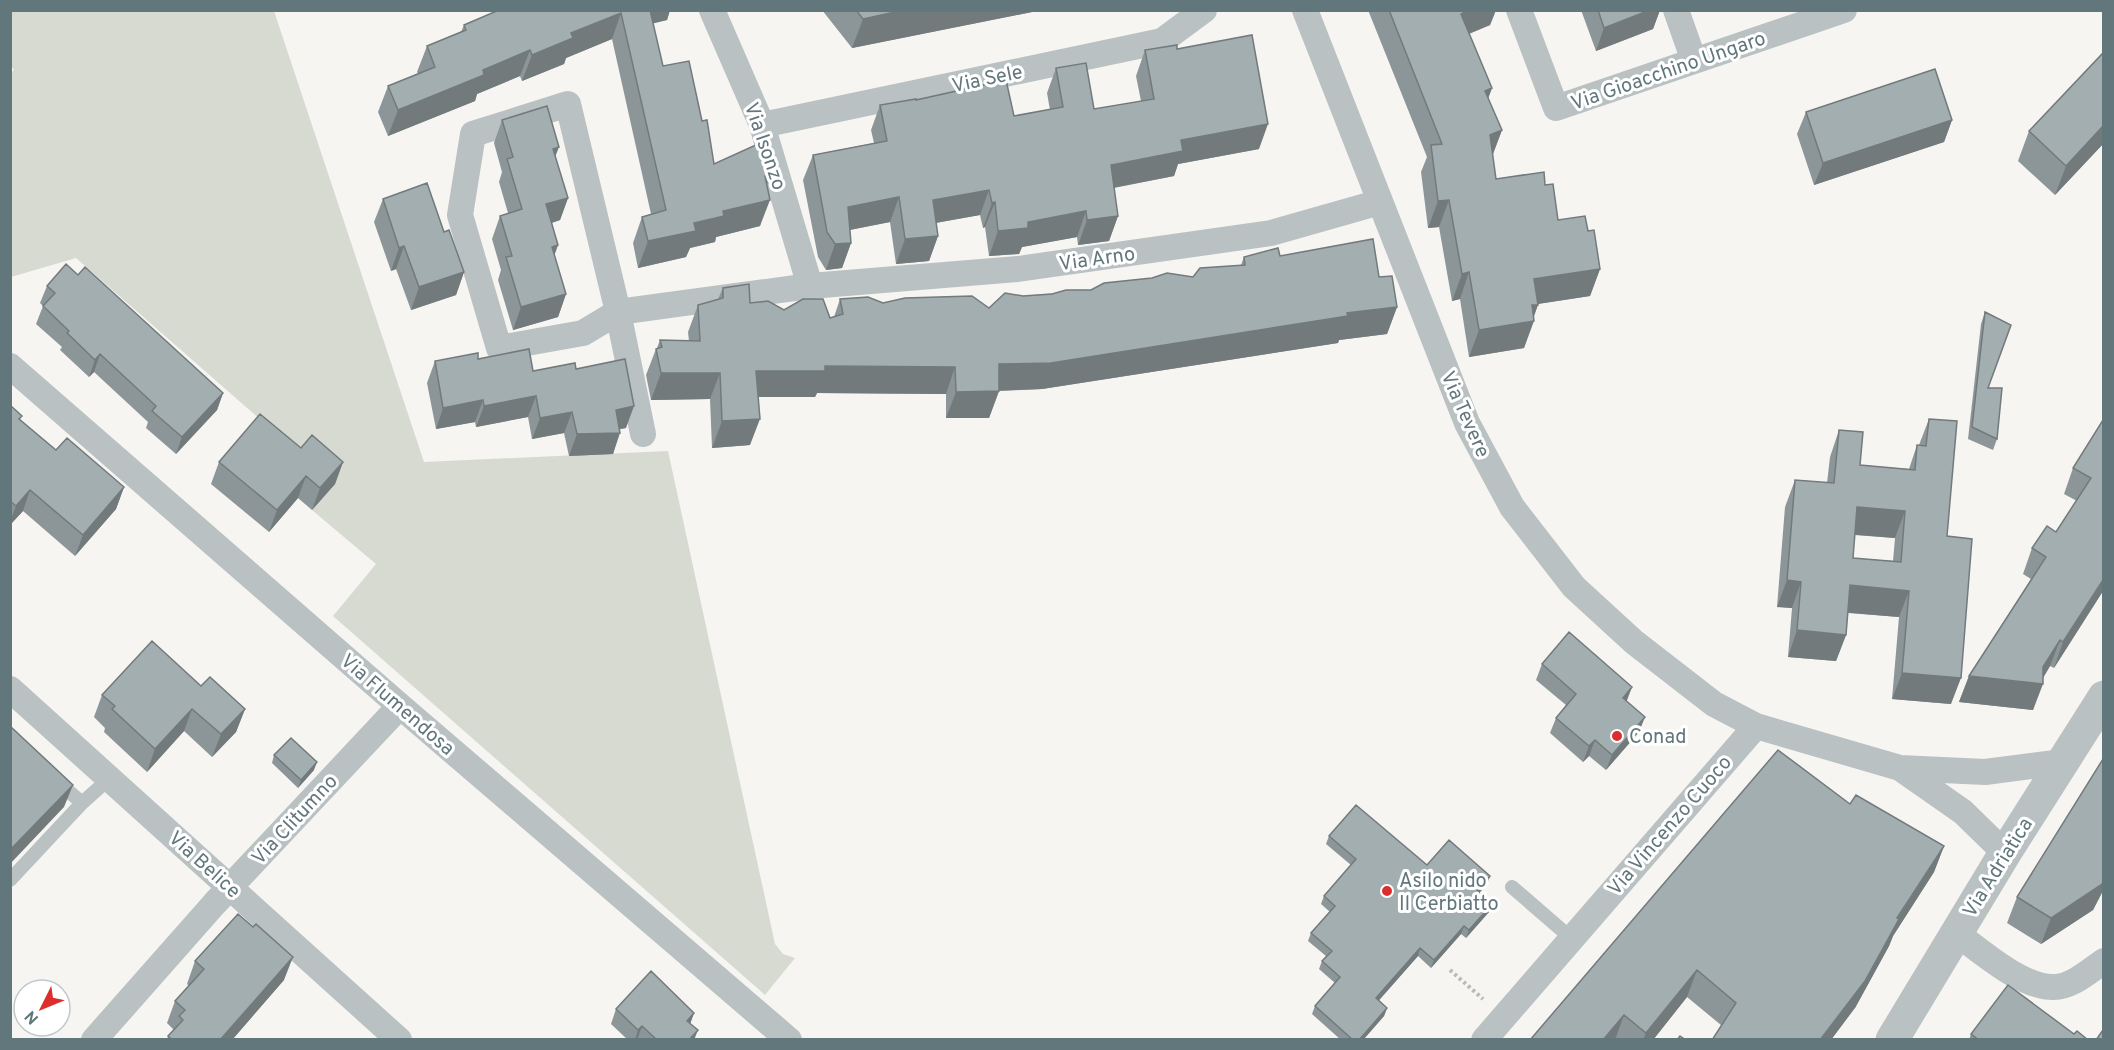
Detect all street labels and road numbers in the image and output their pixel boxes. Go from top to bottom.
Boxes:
street label: Via Gioacchino Ungaro [1568,26,1769,117]
street label: Via Sele [950,60,1025,100]
street label: Via Isonzo [737,99,791,194]
street label: Via Arno [1058,242,1137,278]
street label: Via Tevere [1434,368,1495,462]
street label: Via Flumendosa [334,649,459,762]
street label: Via Vincenzo Cuoco [1603,751,1738,902]
street label: Via Clitumno [247,769,344,871]
street label: Via Adriatica [1958,813,2040,923]
street label: Via Belice [162,826,245,905]

